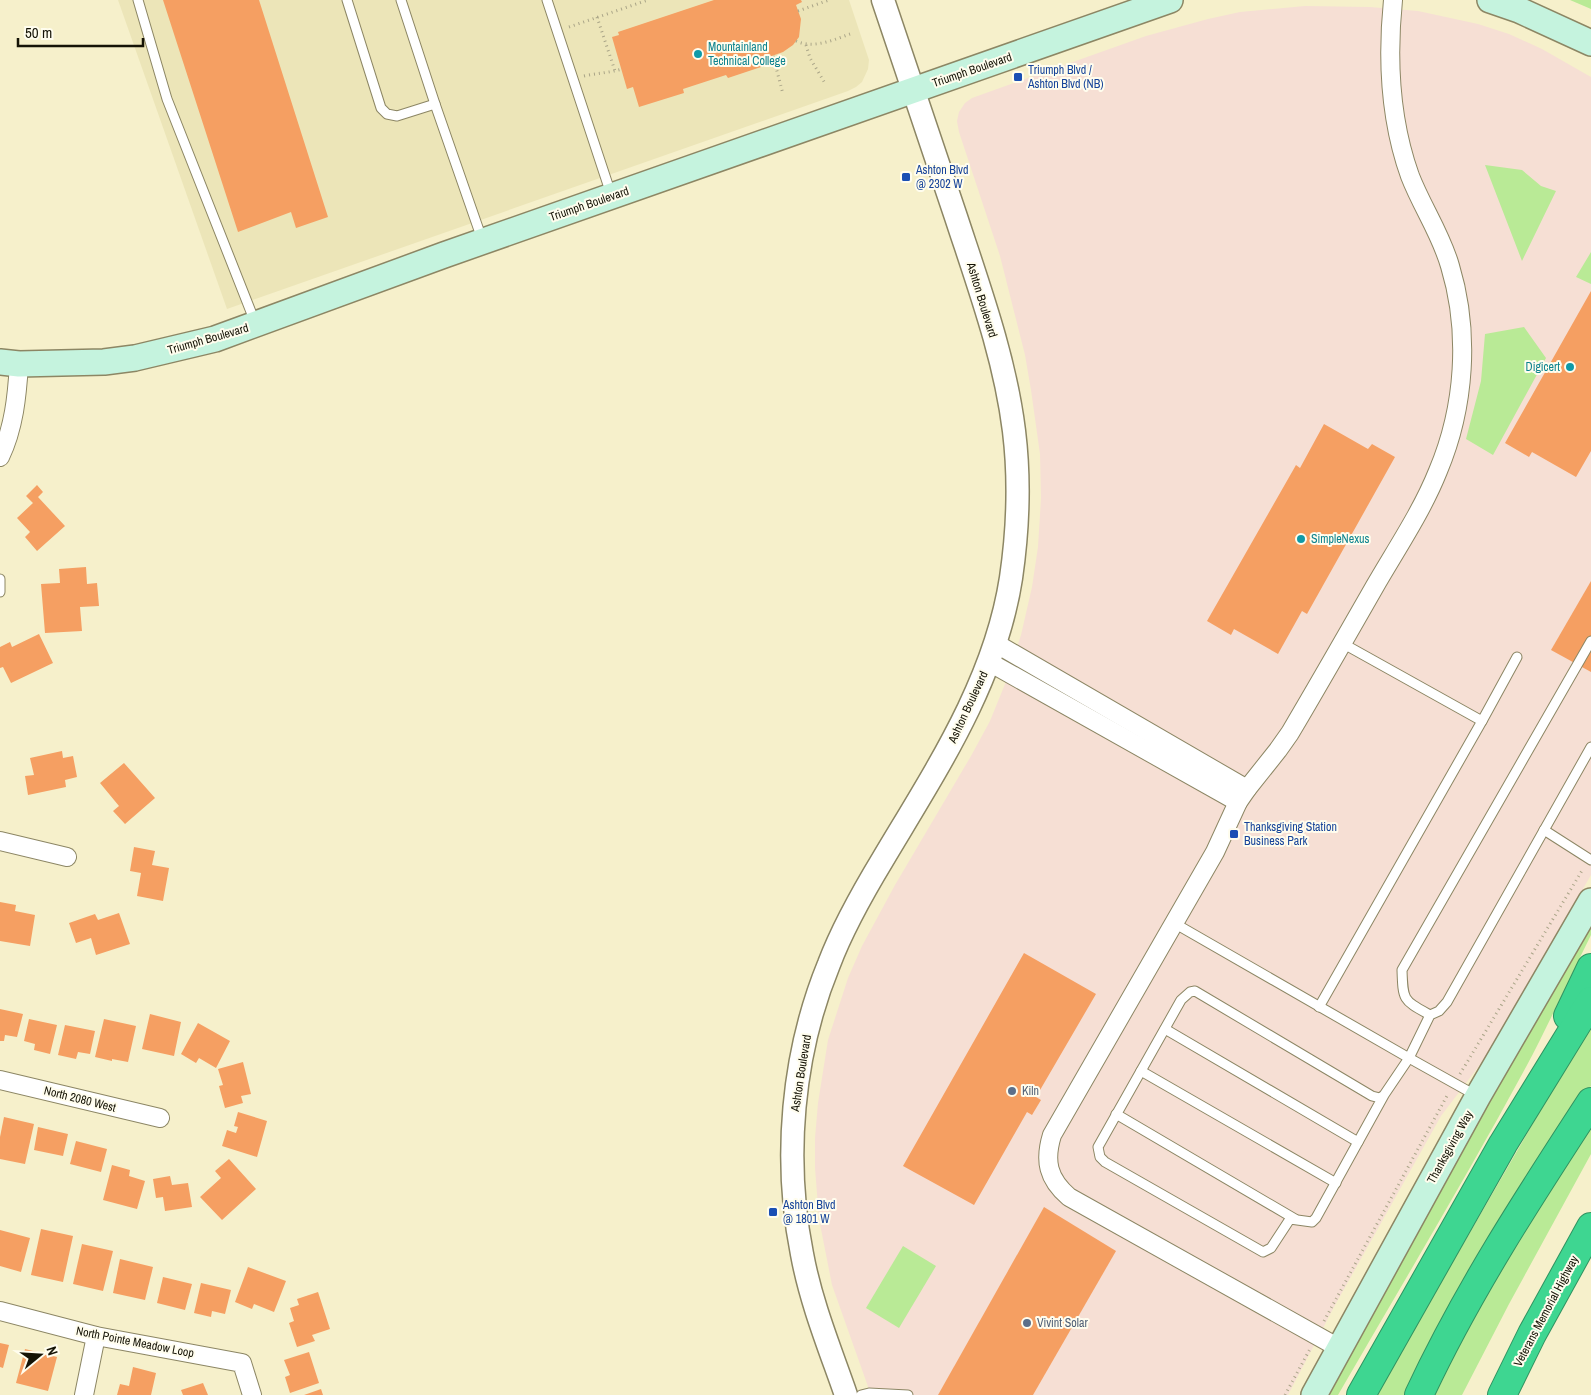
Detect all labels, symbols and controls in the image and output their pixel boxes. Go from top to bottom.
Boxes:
scale bar [18,15,142,47]
text: 50 m [25,22,52,43]
place label: Mountainland Technical College [708,39,786,69]
marker: Mountainland Technical College [692,48,704,60]
street label: Triumph Boulevard [930,49,1014,91]
place label: Triumph Blvd / Ashton Blvd (NB) [1027,62,1103,92]
marker: Triumph Blvd / Ashton Blvd (NB) [1012,71,1024,83]
place label: Ashton Blvd @ 2302 W [915,162,969,192]
marker: Ashton Blvd @ 2302 W [900,171,912,183]
street label: Triumph Boulevard [547,183,631,225]
street label: Ashton Boulevard [963,260,1001,339]
street label: Triumph Boulevard [166,320,250,358]
place label: Digicert [1526,359,1560,375]
marker: Digicert [1564,361,1576,373]
place label: SimpleNexus [1311,531,1370,547]
marker: SimpleNexus [1295,533,1307,545]
street label: Ashton Boulevard [944,668,992,746]
place label: Thanksgiving Station Business Park [1244,819,1337,849]
marker: Thanksgiving Station Business Park [1228,828,1240,840]
street label: Ashton Boulevard [787,1033,815,1114]
street label: North 2080 West [42,1082,118,1116]
place label: Kiln [1022,1083,1039,1099]
marker: Kiln [1006,1085,1018,1097]
street label: Thanksgiving Way [1423,1108,1477,1186]
place label: Ashton Blvd @ 1801 W [782,1197,836,1227]
marker: Ashton Blvd @ 1801 W [767,1206,779,1218]
street label: Veterans Memorial Highway [1510,1253,1582,1369]
place label: Vivint Solar [1037,1315,1088,1331]
marker: Vivint Solar [1021,1317,1033,1329]
street label: North Pointe Meadow Loop [75,1323,195,1361]
north arrow [15,1330,65,1380]
text: N [43,1344,62,1358]

